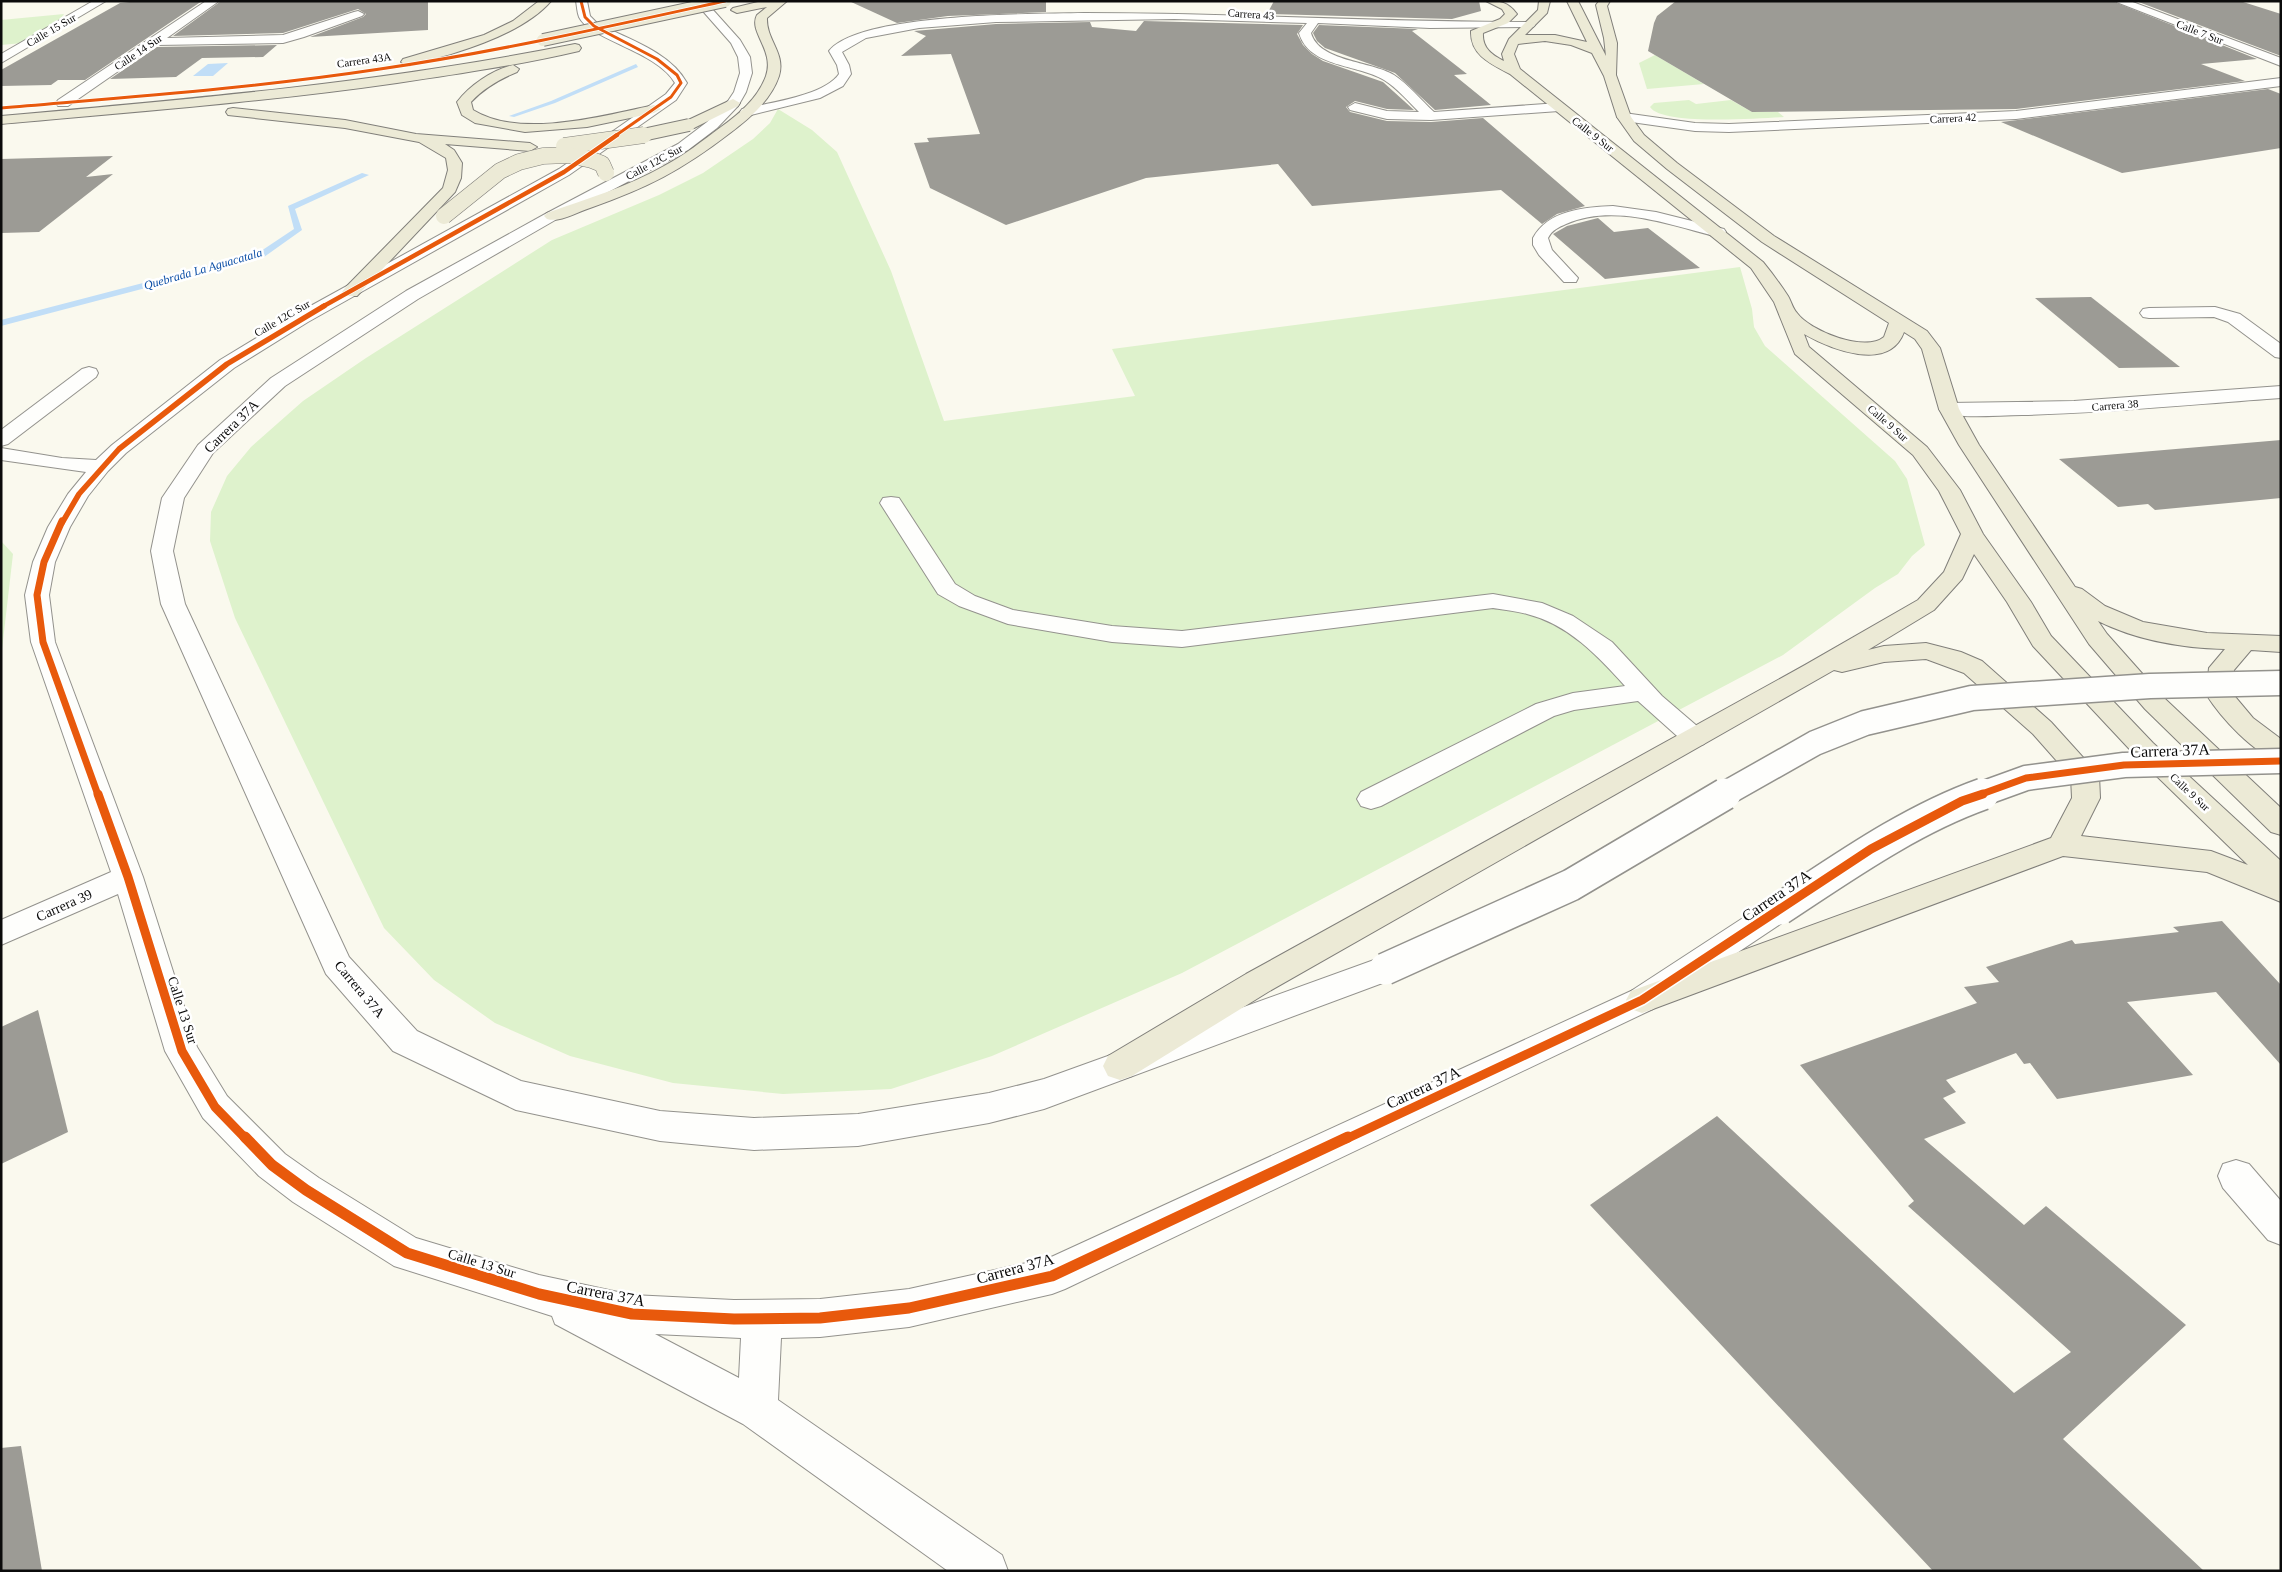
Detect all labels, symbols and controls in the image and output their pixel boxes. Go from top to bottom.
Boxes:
street label: Carrera 43 [1227,6,1275,22]
street label: Calle 15 Sur [24,11,78,49]
street label: Calle 7 Sur [2175,18,2226,47]
street label: Calle 14 Sur [112,31,164,72]
street label: Carrera 43A [336,50,392,70]
street label: Carrera 42 [1929,111,1977,125]
street label: Calle 9 Sur [1570,114,1616,154]
street label: Calle 12C Sur [624,142,685,182]
water label: Quebrada La Aguacatala [142,245,264,293]
street label: Calle 12C Sur [252,297,312,339]
street label: Carrera 37A [201,396,262,456]
street label: Carrera 38 [2091,397,2139,413]
street label: Calle 9 Sur [1865,402,1911,444]
street label: Carrera 37A [2130,741,2210,760]
street label: Calle 9 Sur [2168,771,2212,813]
street label: Carrera 37A [1739,866,1814,925]
street label: Carrera 39 [34,887,94,924]
street label: Carrera 37A [332,958,388,1021]
street label: Calle 13 Sur [165,975,201,1046]
street label: Carrera 37A [1384,1063,1463,1112]
street label: Calle 13 Sur [446,1246,518,1281]
street label: Carrera 37A [975,1250,1056,1287]
street label: Carrera 37A [565,1278,647,1310]

